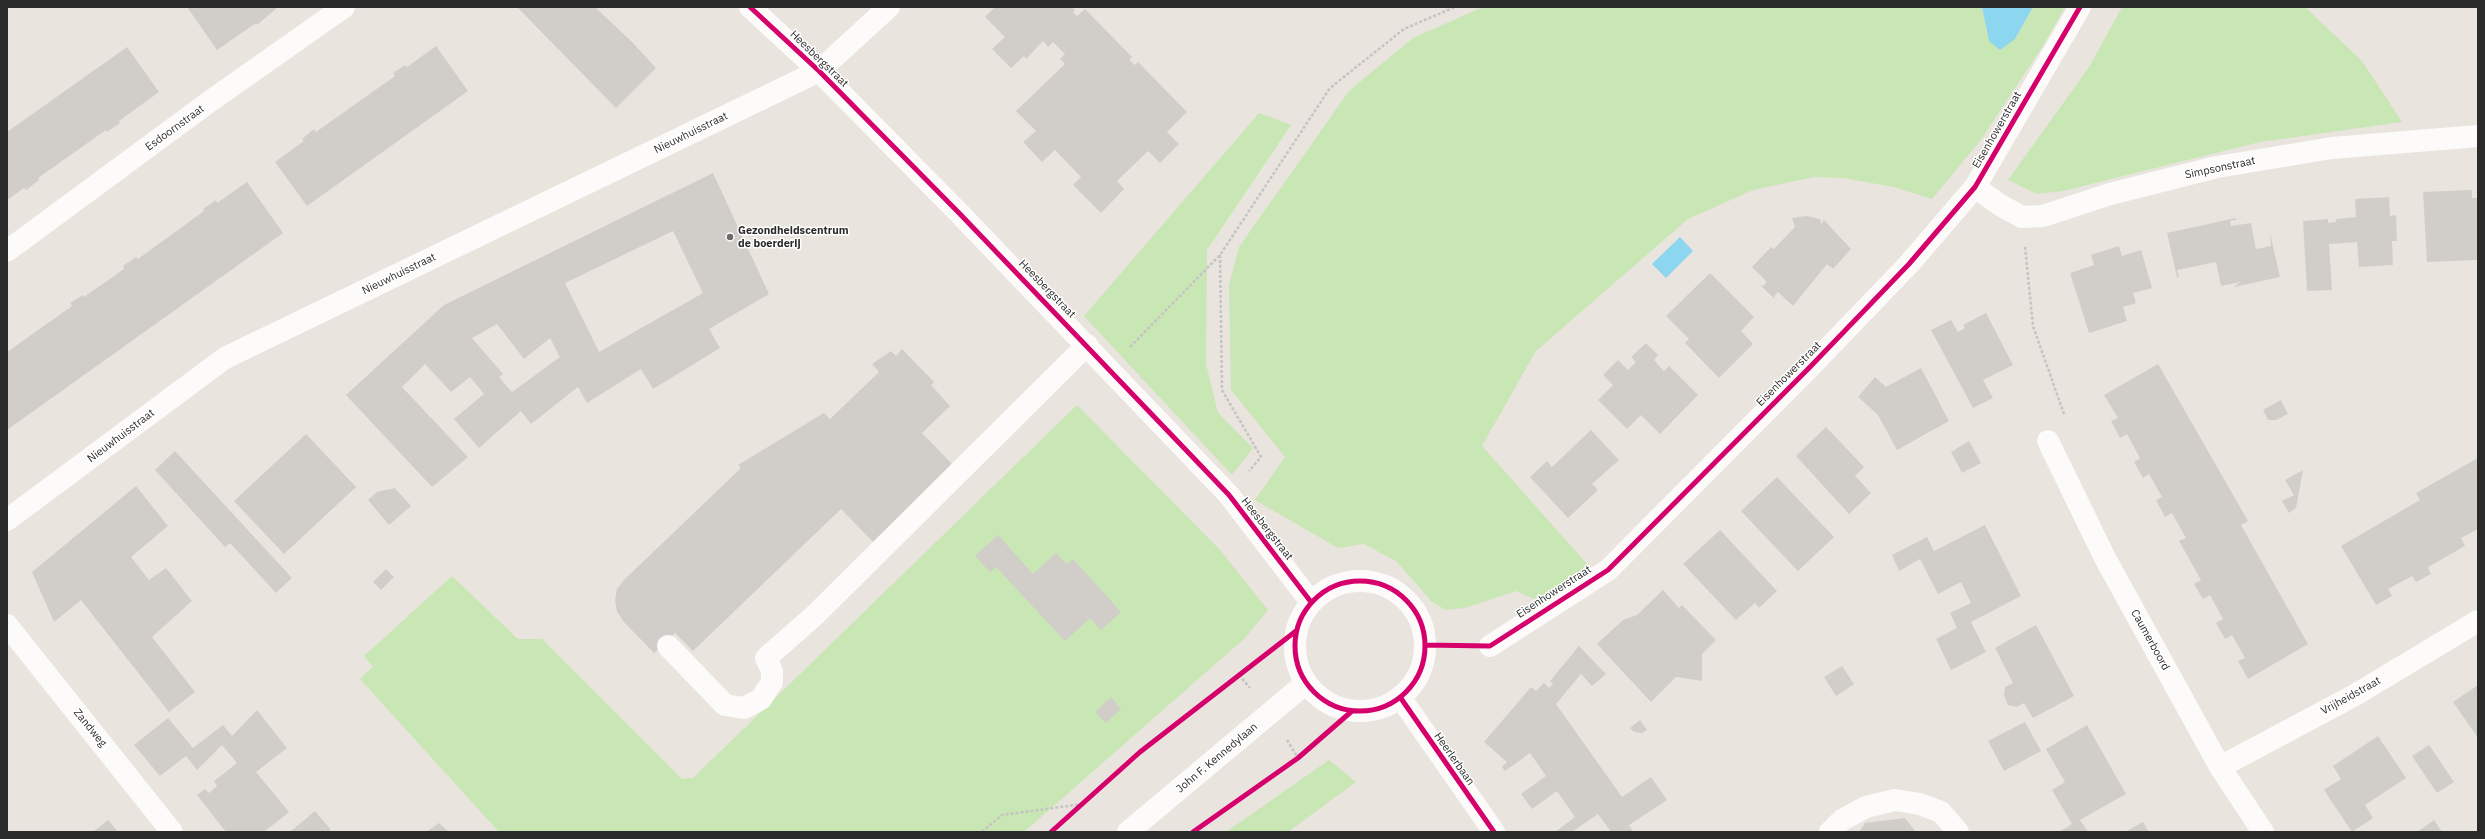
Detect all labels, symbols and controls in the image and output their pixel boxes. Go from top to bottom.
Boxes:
street label: Heesbergstraat [787,28,851,90]
street label: Eisenhowerstraat [1970,89,2024,171]
street label: Esdoornstraat [143,102,207,154]
street label: Nieuwhuisstraat [652,109,730,157]
street label: Simpsonstraat [2184,154,2256,182]
place label: Gezondheidscentrum de boerderij [738,224,849,250]
marker: Gezondheidscentrum de boerderij [725,232,735,242]
street label: Nieuwhuisstraat [360,250,438,298]
street label: Heesbergstraat [1016,257,1078,321]
street label: Eisenhowerstraat [1754,339,1824,409]
street label: Nieuwhuisstraat [85,406,157,466]
street label: Heesbergstraat [1238,495,1296,563]
street label: Eisenhowerstraat [1514,563,1594,621]
street label: Caumerboord [2128,607,2172,673]
street label: Vrijheidstraat [2319,674,2383,718]
street label: Zandweg [71,706,109,750]
street label: John F. Kennedylaan [1174,720,1260,796]
street label: Heerlerbaan [1431,730,1477,788]

